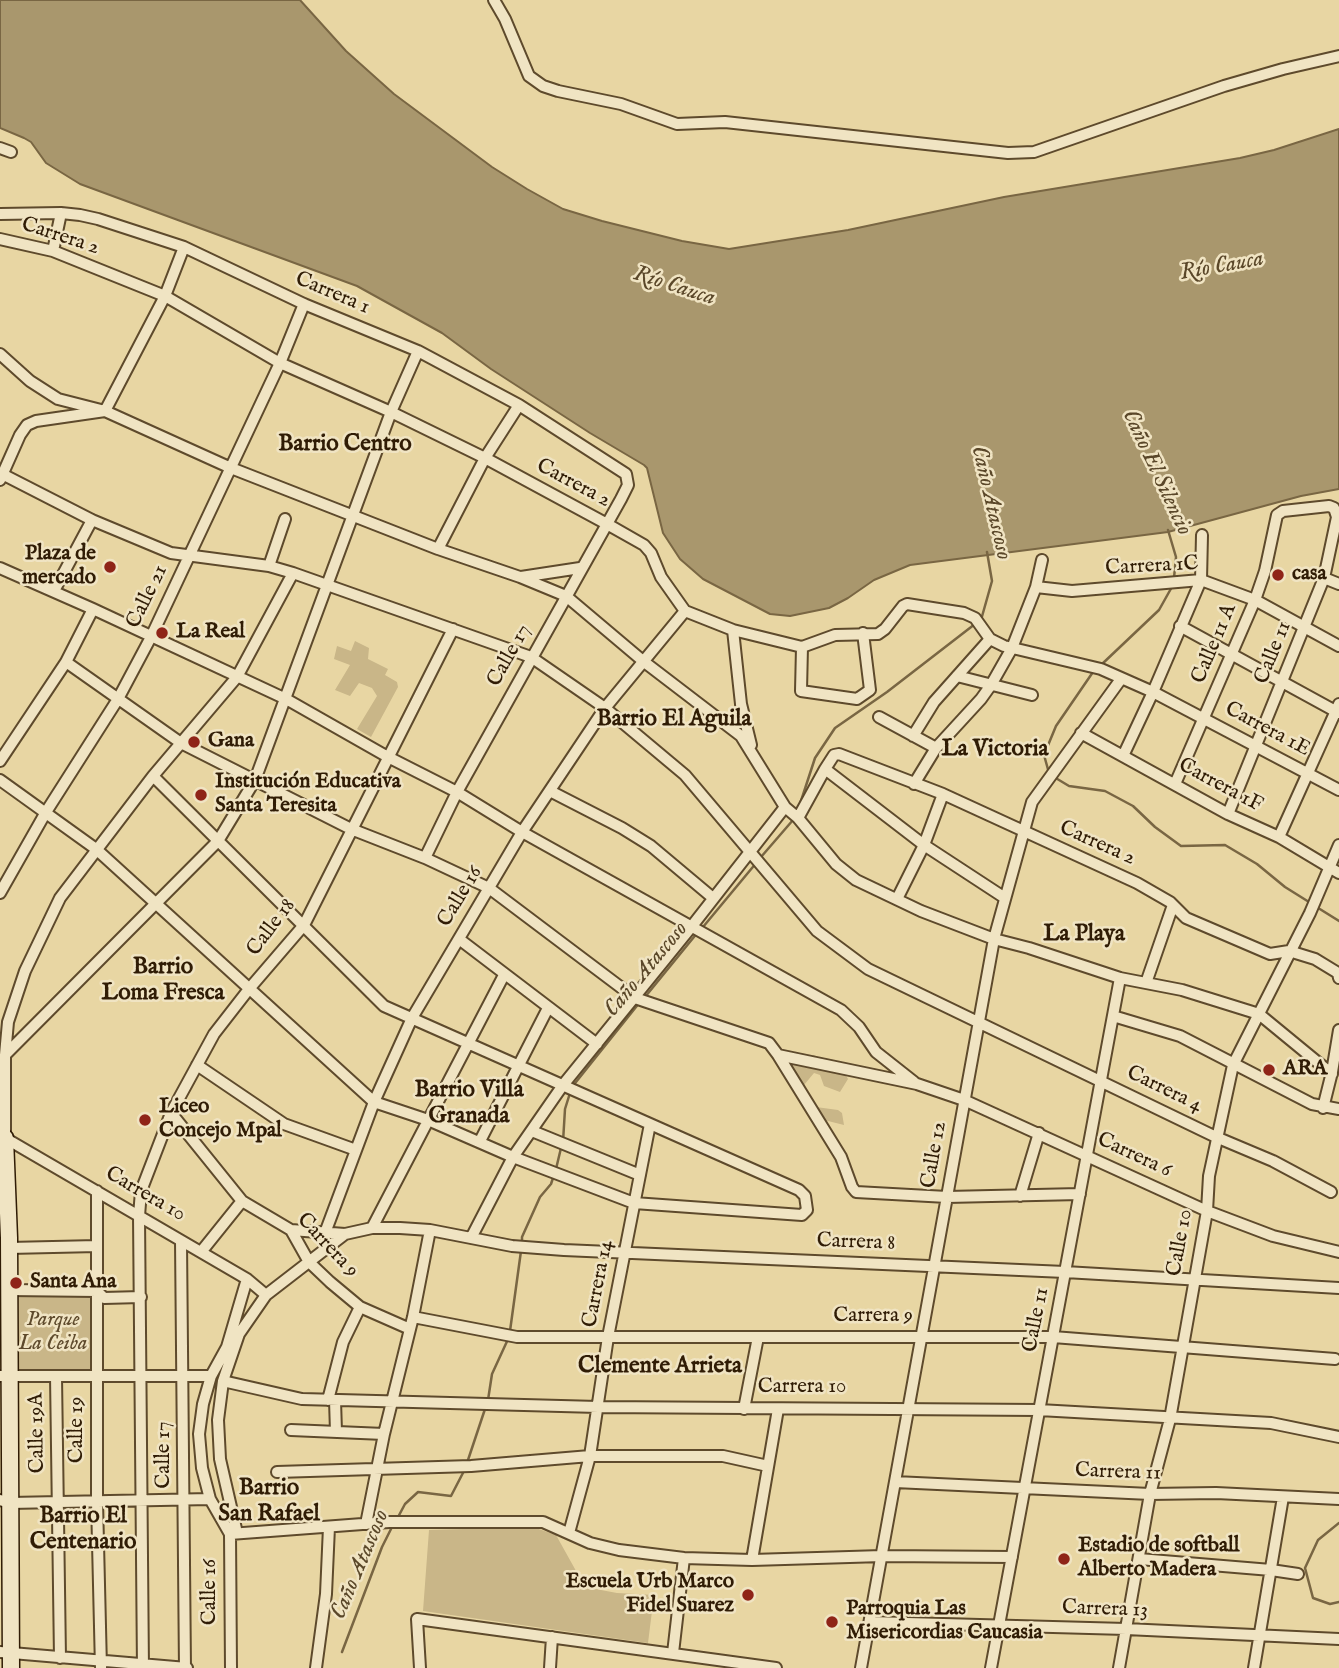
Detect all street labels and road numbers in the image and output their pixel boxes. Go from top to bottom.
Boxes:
street label: Carrera 2 [18,213,102,261]
street label: Carrera 1 [291,267,373,321]
street label: Carrera 2 [532,454,614,514]
street label: Carrera 1C [1105,552,1199,582]
street label: Calle 21 [122,561,174,633]
street label: Calle 11 A [1187,600,1243,688]
street label: Calle 11 [1250,618,1298,688]
street label: Calle 17 [483,620,537,692]
street label: Carrera 1E [1220,697,1314,763]
street label: Carrera 1F [1174,753,1266,819]
street label: Carrera 2 [1055,816,1139,872]
street label: Calle 16 [433,862,489,932]
street label: Calle 18 [242,894,302,962]
street label: Carrera 4 [1122,1061,1206,1119]
street label: Calle 12 [917,1120,953,1190]
street label: Carrera 6 [1093,1128,1175,1184]
street label: Carrera 10 [100,1162,190,1228]
street label: Calle 10 [1163,1207,1199,1279]
street label: Carrera 9 [291,1208,363,1284]
street label: Carrera 8 [816,1229,896,1257]
street label: Carrera 14 [578,1238,620,1330]
street label: Calle 11 [1018,1286,1056,1354]
street label: Carrera 9 [833,1304,913,1330]
street label: Carrera 10 [758,1375,846,1401]
street label: Calle 19A [25,1392,51,1474]
street label: Calle 19 [65,1397,91,1463]
street label: Calle 17 [152,1421,178,1489]
street label: Carrera 11 [1075,1459,1161,1487]
street label: Calle 16 [198,1559,224,1625]
street label: Carrera 13 [1061,1596,1149,1624]

